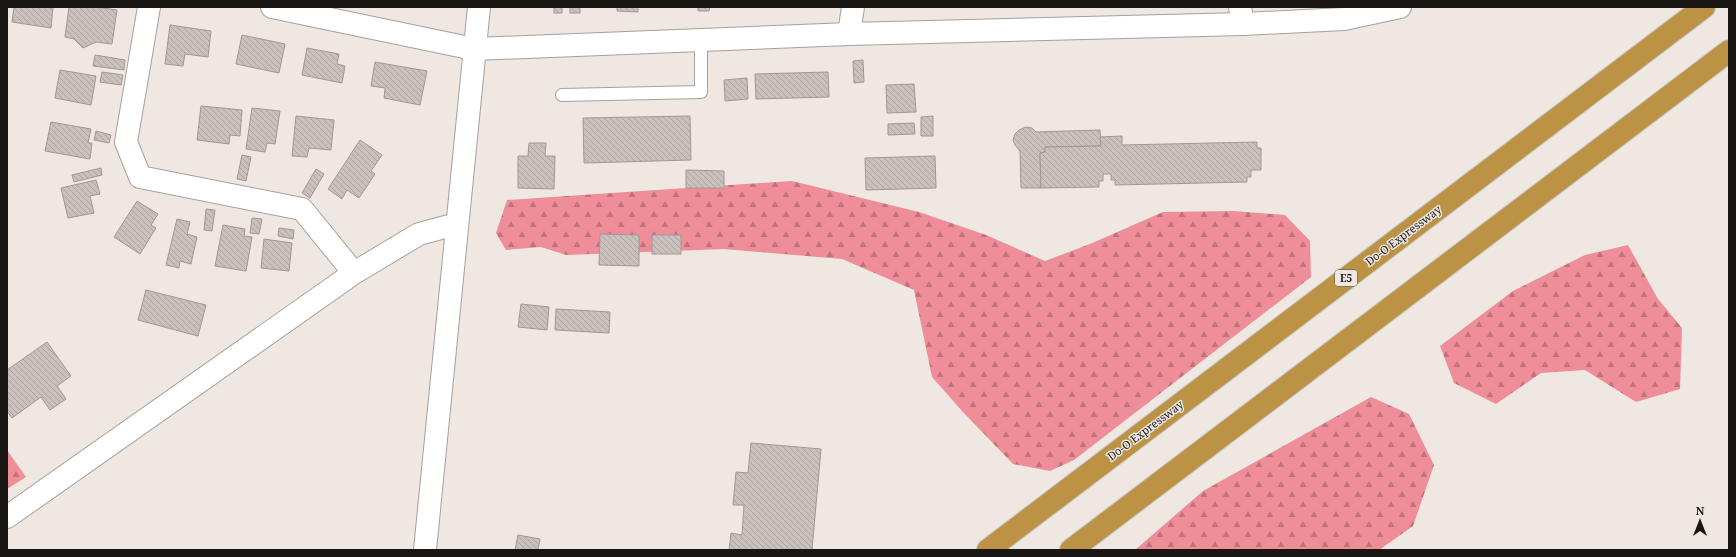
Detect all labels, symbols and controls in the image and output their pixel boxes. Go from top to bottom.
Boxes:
street label: Do-O Expressway [1362,201,1445,268]
road number: E5 [1335,270,1357,286]
street label: Do-O Expressway [1104,396,1187,463]
north arrow [1680,501,1720,541]
text: N [1696,503,1705,518]

